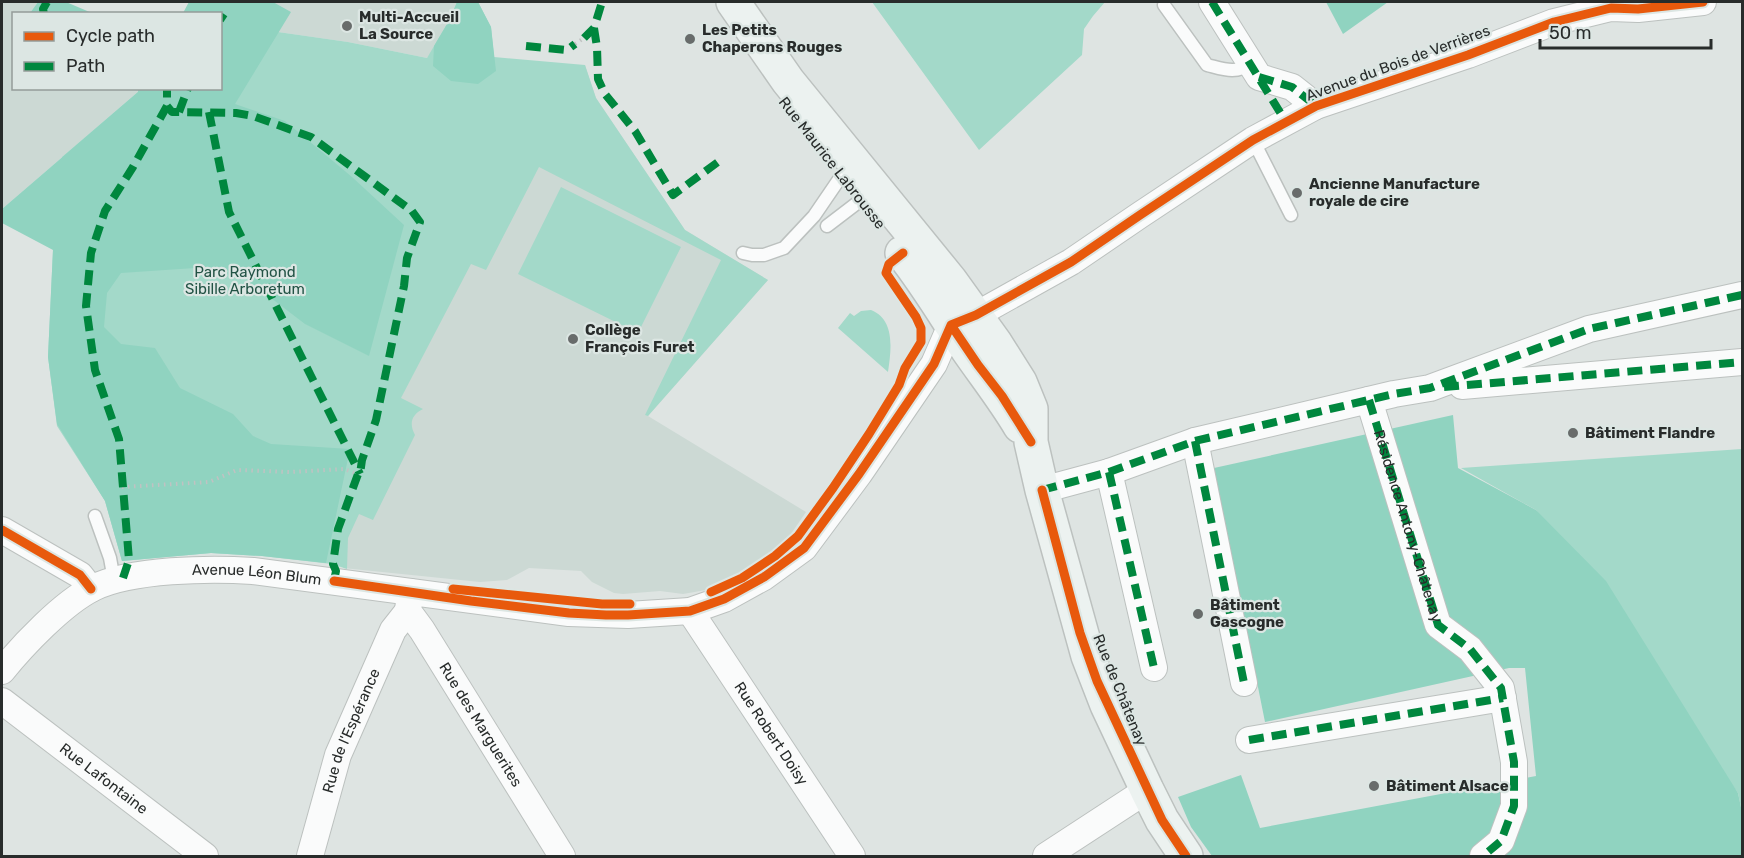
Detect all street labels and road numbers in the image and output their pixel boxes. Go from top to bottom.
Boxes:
street label: Avenue du Bois de Verrières [1304,21,1493,105]
street label: Rue Maurice Labrousse [775,93,889,233]
street label: Résidence Antony-Châtenay [1370,428,1446,625]
street label: Avenue Léon Blum [192,561,323,589]
street label: Rue de Châtenay [1089,631,1151,749]
street label: Rue des Marguerites [435,659,526,790]
street label: Rue de l'Espérance [319,666,384,795]
street label: Rue Robert Doisy [730,679,812,789]
street label: Rue Lafontaine [56,739,151,818]

